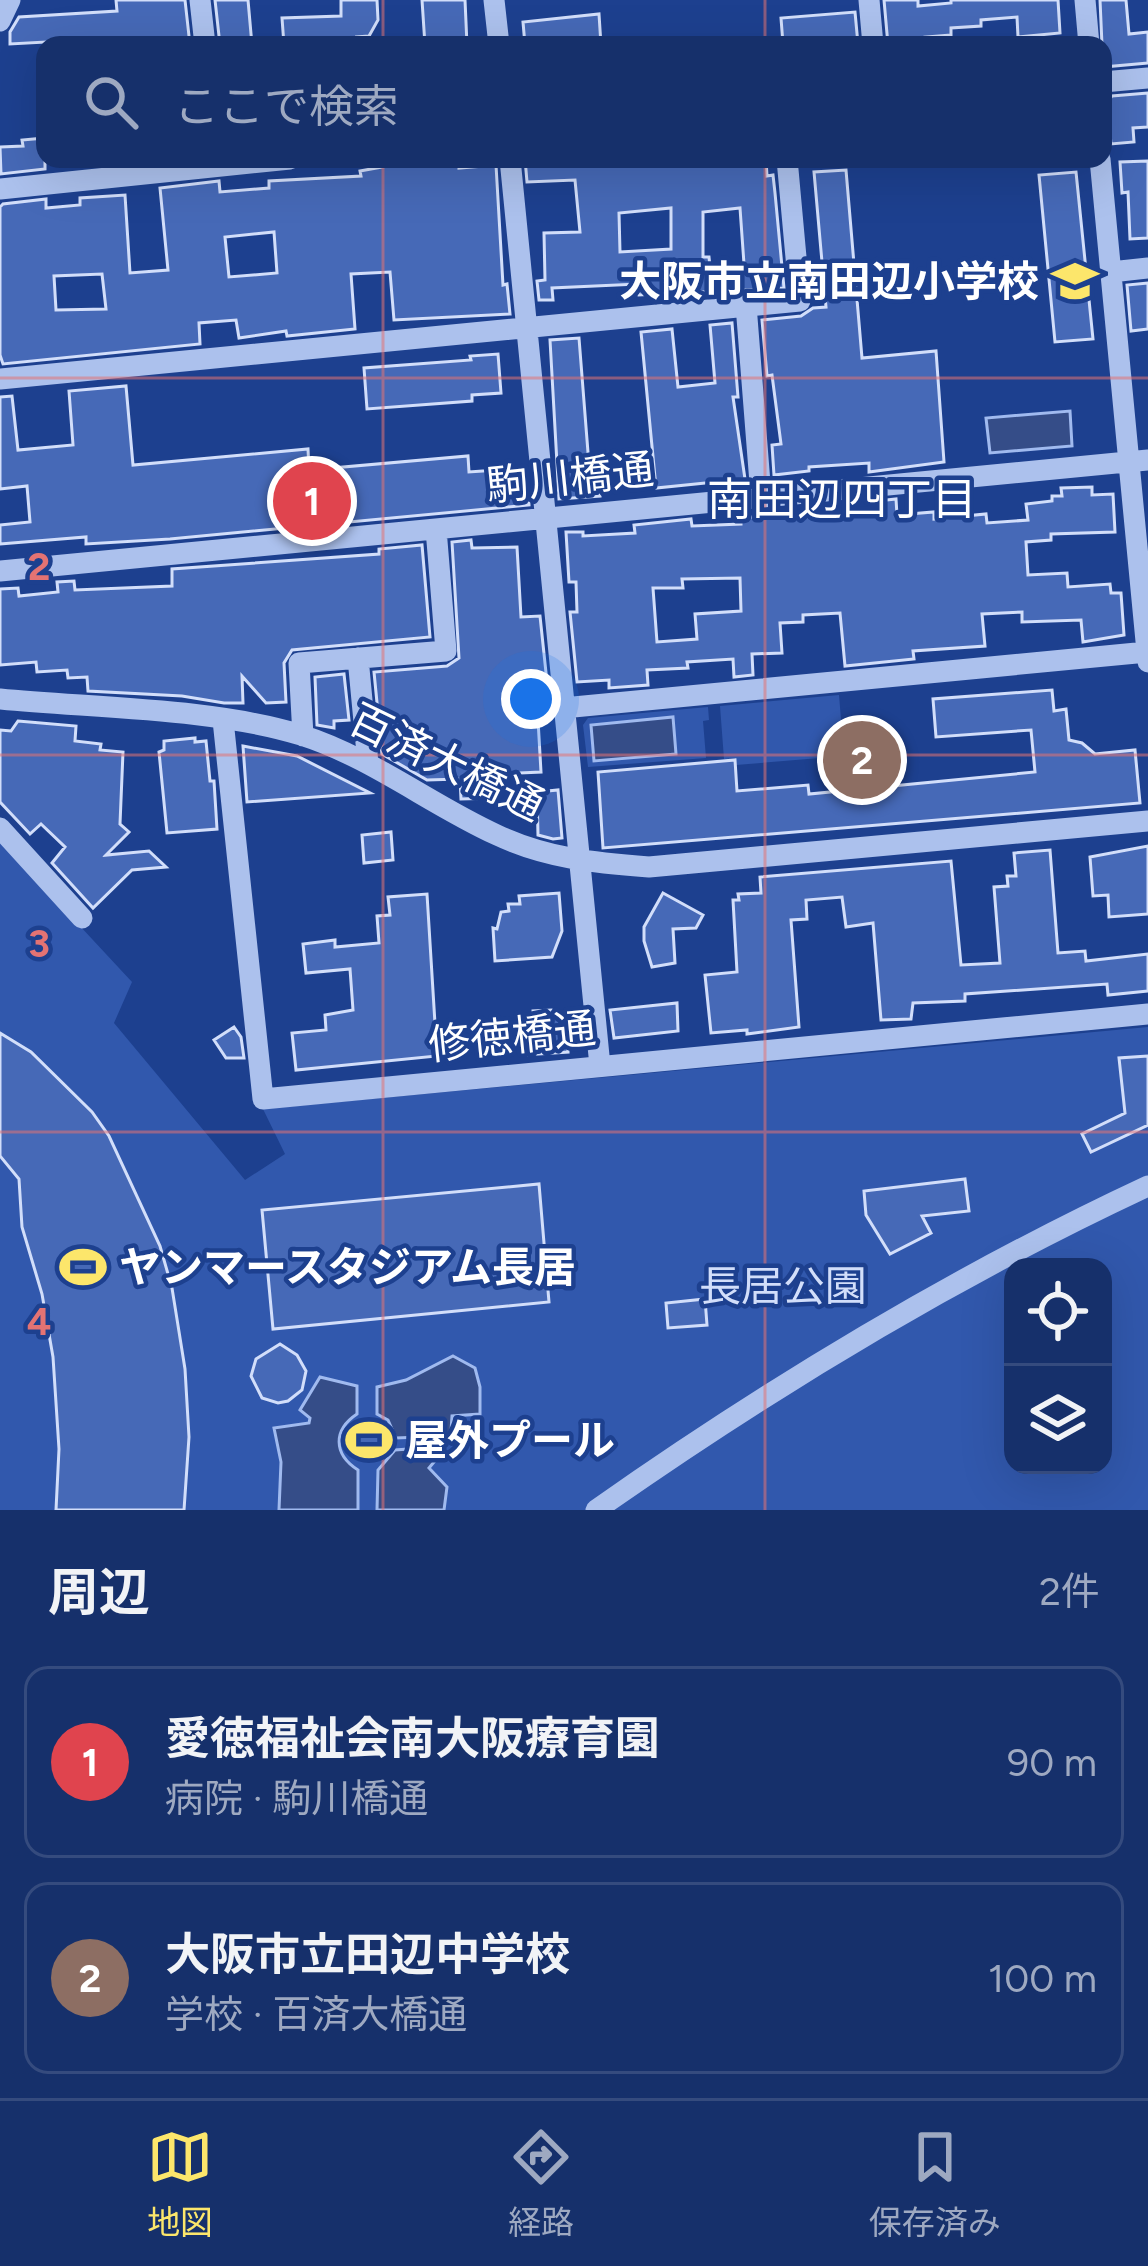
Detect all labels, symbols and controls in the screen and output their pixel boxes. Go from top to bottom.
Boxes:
search box [36,36,1112,168]
icon: search [78,69,144,135]
text: ここで検索 [174,79,399,133]
place label: 大阪市立南田辺小学校 [619,256,1039,307]
school or university icon: 大阪市立南田辺小学校 [1050,256,1100,306]
street label: 駒川橋通 [484,443,656,512]
pin: 1 [273,456,351,546]
district label: 南田辺四丁目 [707,472,977,526]
text: 2 [28,543,50,590]
your location [501,669,561,729]
street label: 百済大橋通 [341,693,552,831]
pin: 2 [823,715,901,805]
text: 3 [28,920,50,967]
street label: 修徳橋通 [426,1002,598,1071]
sports icon: ヤンマースタジアム長居 [58,1242,108,1292]
place label: ヤンマースタジアム長居 [119,1242,576,1293]
map controls [1004,1258,1112,1474]
button: locate [1004,1258,1112,1366]
park label: 長居公園 [699,1261,867,1312]
text: 4 [27,1298,51,1345]
button: layers [1004,1366,1112,1474]
sports icon: 屋外プール [344,1415,394,1465]
place label: 屋外プール [405,1415,615,1466]
text: 周辺 [48,1562,150,1623]
text: 2件 [1039,1568,1100,1615]
text: 愛徳福祉会南大阪療育園 [165,1711,660,1765]
text: 1 [82,1739,98,1786]
text: 90 m [1007,1739,1097,1786]
text: 病院 · 駒川橋通 [165,1775,428,1822]
text: 大阪市立田辺中学校 [165,1927,570,1981]
text: 2 [79,1955,101,2002]
text: 100 m [988,1955,1097,2002]
text: 学校 · 百済大橋通 [165,1991,467,2038]
tab: 地図 [147,2124,213,2244]
tab: 経路 [508,2124,574,2244]
tab: 保存済み [869,2124,1001,2244]

